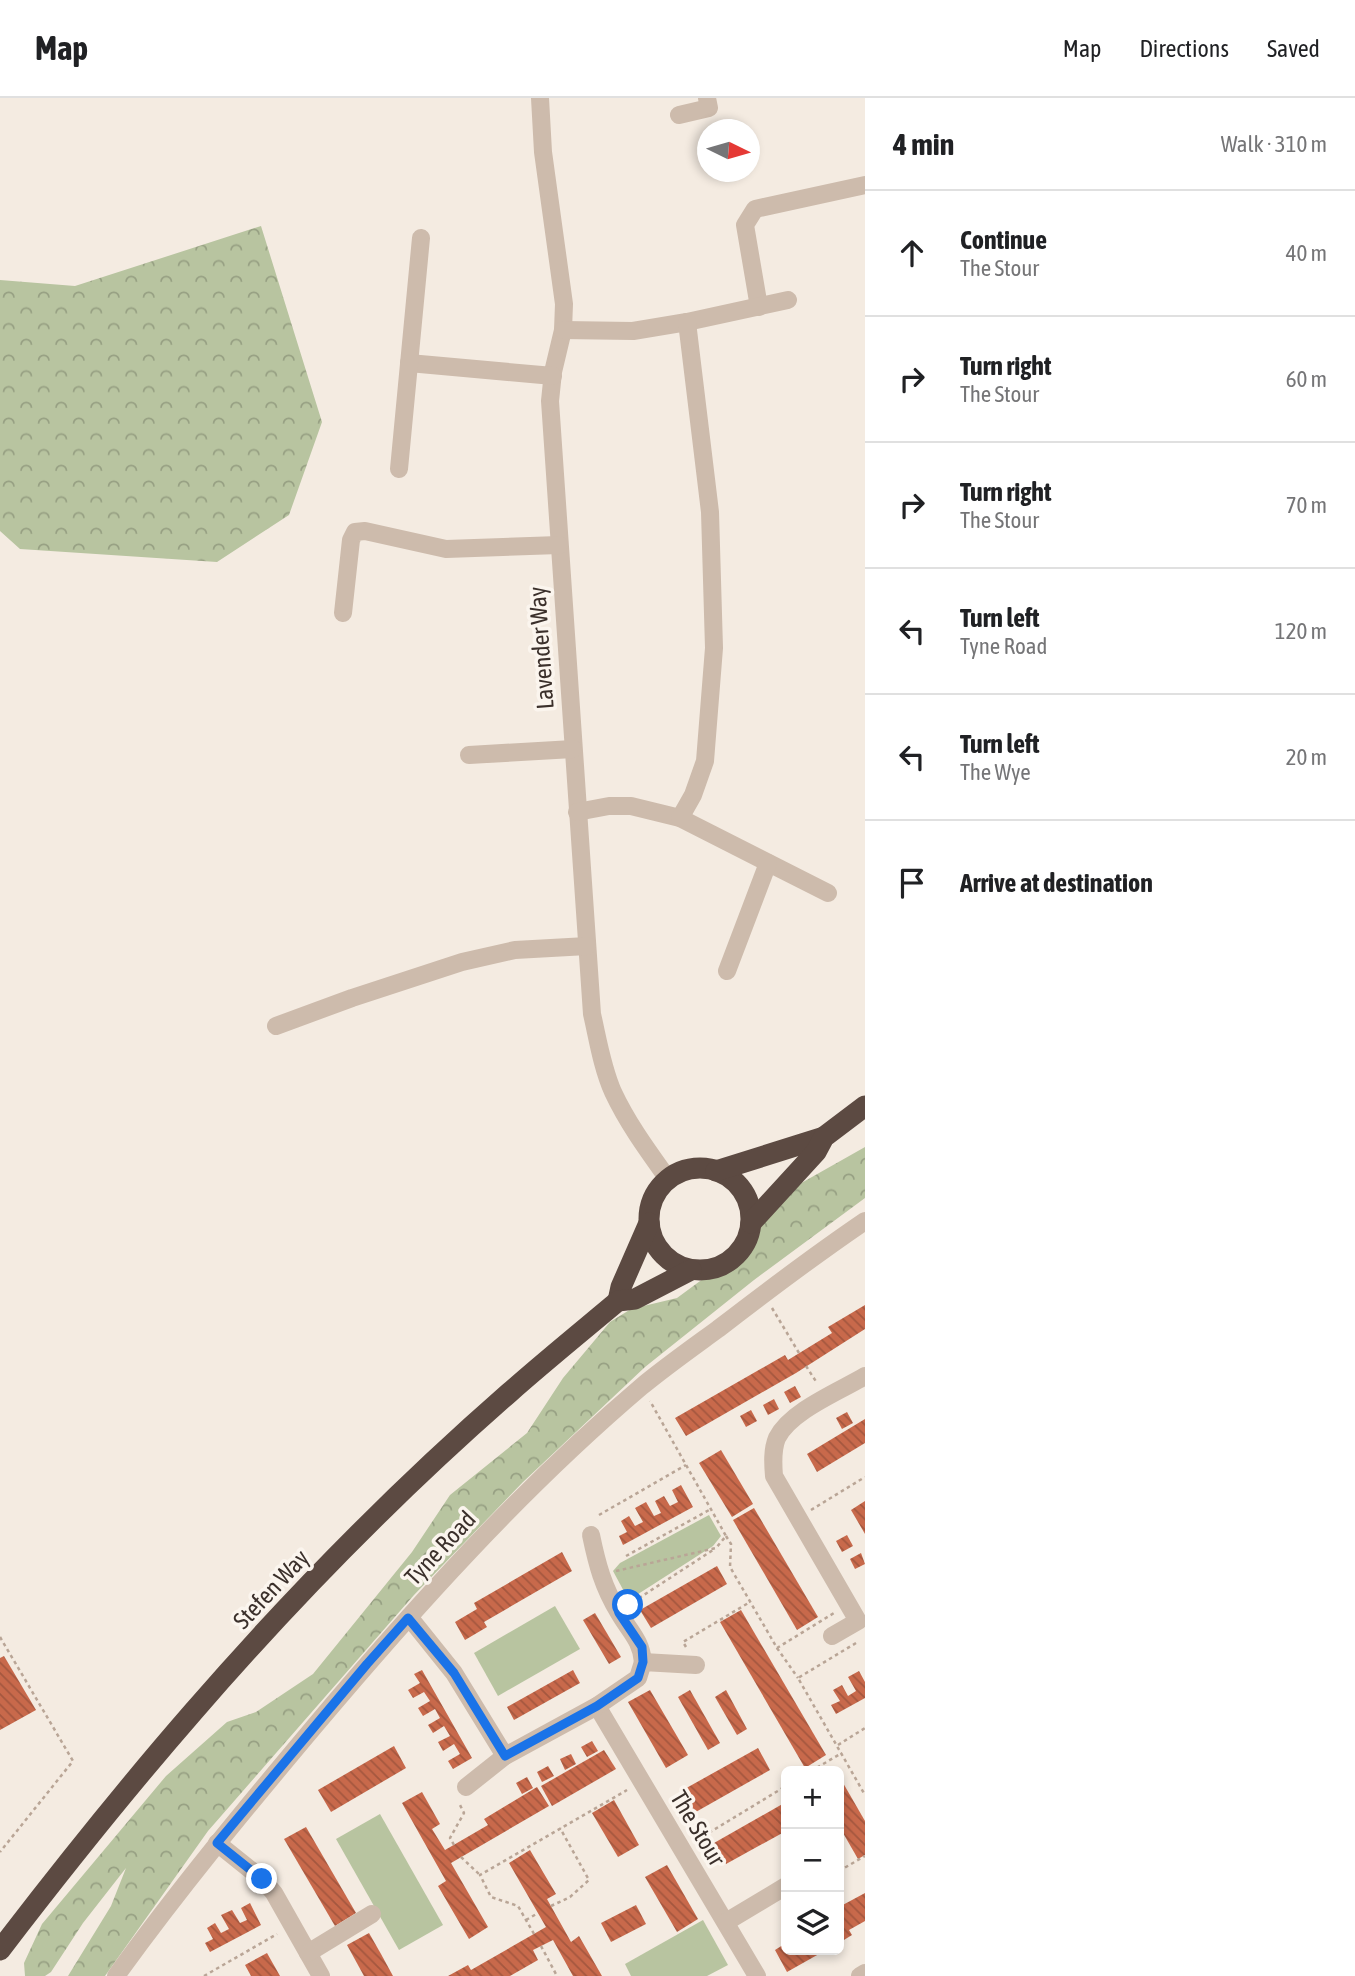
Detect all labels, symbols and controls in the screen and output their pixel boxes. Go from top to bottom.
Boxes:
text: Map [35,29,88,67]
text: Map [1063,35,1101,62]
text: Directions [1139,35,1229,62]
text: Saved [1267,35,1320,62]
north arrow [697,119,760,182]
text: 4 min [893,127,954,161]
text: Walk · 310 m [1221,131,1327,157]
text: Continue [960,225,1047,255]
icon: ahead [893,234,931,272]
text: 40 m [1286,240,1327,266]
text: The Stour [960,255,1039,281]
text: Turn right [960,351,1051,381]
icon: right [893,360,931,398]
text: 60 m [1286,366,1327,392]
text: The Stour [960,381,1039,407]
text: Turn right [960,477,1051,507]
icon: right [893,486,931,524]
text: 70 m [1286,492,1327,518]
text: The Stour [960,507,1039,533]
street label: Lavender Way [523,586,559,710]
text: Turn left [960,603,1040,633]
icon: left [893,612,931,650]
text: 120 m [1275,618,1327,644]
text: Tyne Road [960,633,1047,659]
text: Turn left [960,729,1040,759]
icon: left [893,738,931,776]
text: 20 m [1286,744,1327,770]
text: The Wye [960,759,1031,785]
icon: arrive [893,864,931,902]
text: Arrive at destination [960,868,1153,898]
street label: Tyne Road [399,1505,481,1591]
street label: Stefen Way [228,1544,314,1634]
route start [612,1589,643,1620]
map controls [781,1766,844,1955]
button: + [781,1766,844,1829]
street label: The Stour [665,1786,731,1871]
button: − [781,1829,844,1892]
route end [246,1863,277,1894]
button: layers [781,1892,844,1955]

